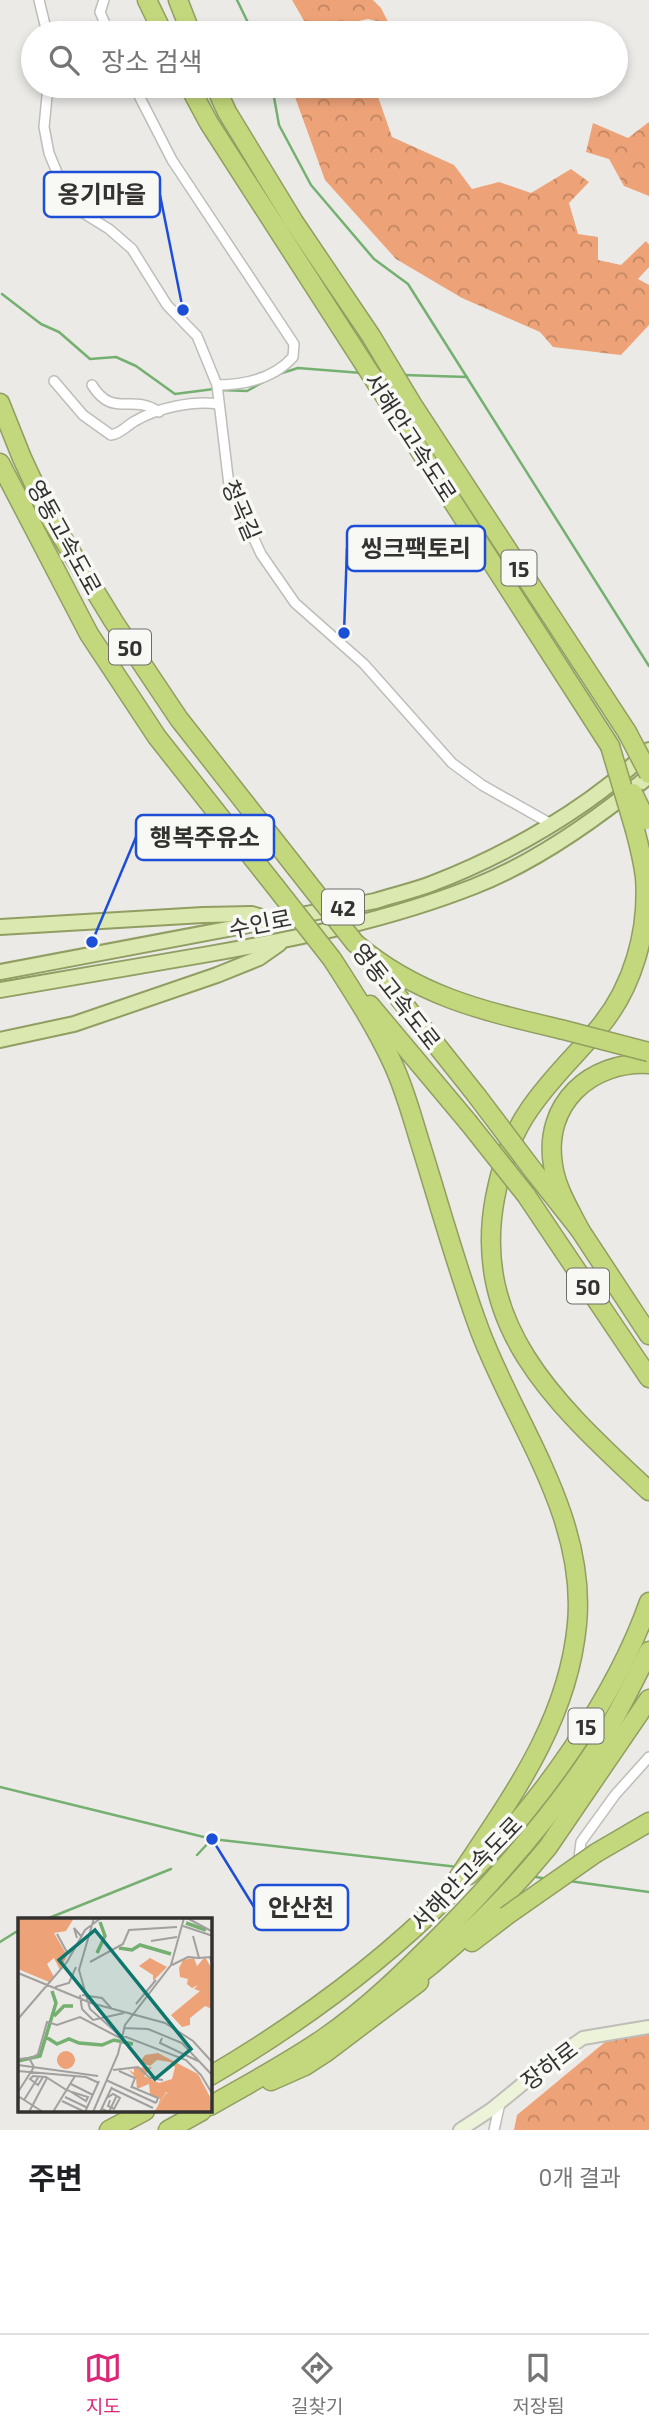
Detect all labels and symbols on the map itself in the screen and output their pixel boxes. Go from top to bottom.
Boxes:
callout: 옹기마을 [44,172,160,217]
text: 옹기마을 [58,179,146,208]
street label: 서해안고속도로 [359,367,463,507]
street label: 영동고속도로 [22,475,108,599]
street label: 청곡길 [217,475,267,545]
callout: 씽크팩토리 [347,526,485,571]
text: 씽크팩토리 [361,533,471,562]
road number: 15 [502,550,536,586]
road number: 50 [109,630,151,664]
callout: 행복주유소 [136,815,274,860]
text: 행복주유소 [150,822,260,851]
road number: 42 [322,890,364,925]
street label: 수인로 [226,903,294,943]
street label: 영동고속도로 [347,937,447,1055]
road number: 50 [567,1268,609,1304]
road number: 15 [568,1708,604,1744]
street label: 서해안고속도로 [404,1810,528,1936]
callout: 안산천 [254,1885,348,1930]
text: 안산천 [268,1892,334,1921]
inset map [18,1918,212,2112]
street label: 장하로 [515,2035,583,2095]

